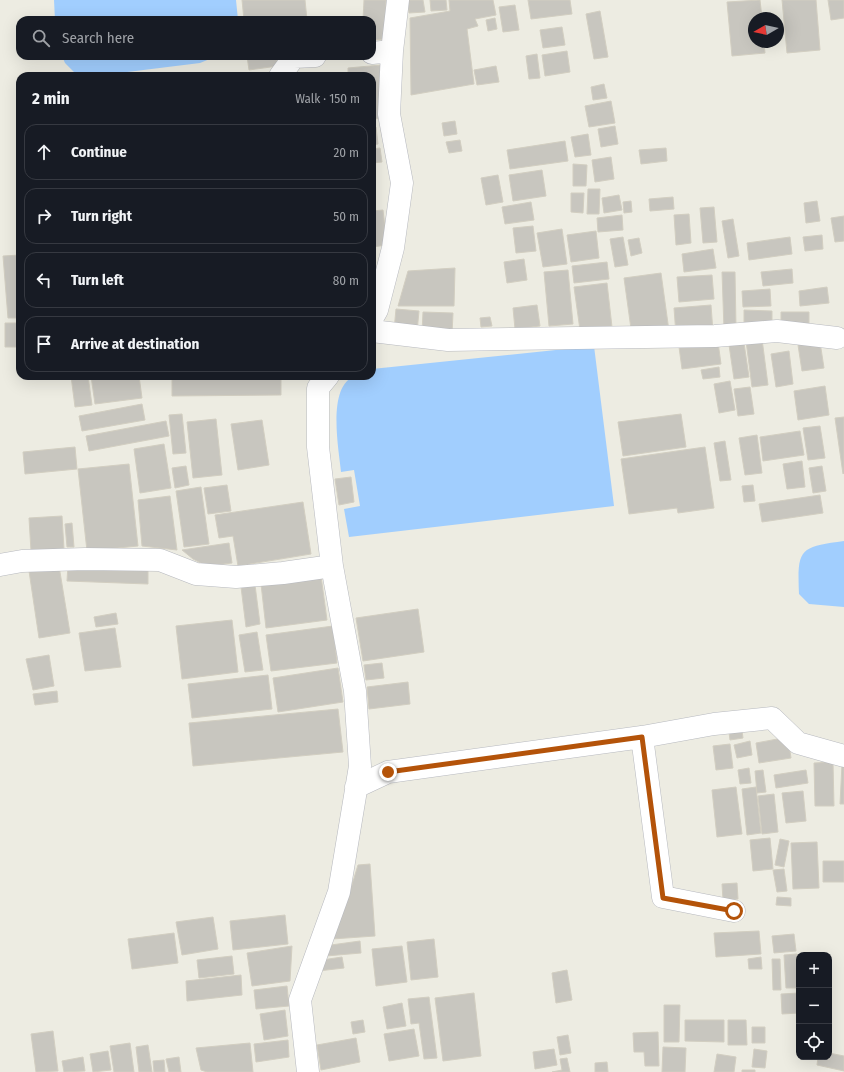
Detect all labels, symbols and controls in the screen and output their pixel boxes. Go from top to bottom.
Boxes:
north arrow [748,12,784,48]
search box [16,16,376,60]
icon: search [30,27,52,49]
text: Search here [62,29,134,47]
text: 2 min [32,88,70,109]
text: Walk · 150 m [295,91,360,106]
icon: ahead [33,141,55,163]
text: Continue [71,143,127,161]
text: 20 m [333,145,359,160]
icon: right [33,205,55,227]
text: Turn right [71,207,132,225]
text: 50 m [333,209,359,224]
icon: left [33,269,55,291]
text: Turn left [71,271,124,289]
text: 80 m [333,273,359,288]
icon: arrive [33,333,55,355]
text: Arrive at destination [71,335,199,353]
route end [379,763,397,781]
route start [725,902,743,920]
map controls [796,952,832,1060]
button: + [796,952,832,988]
button: − [796,988,832,1024]
button: locate [796,1024,832,1060]

